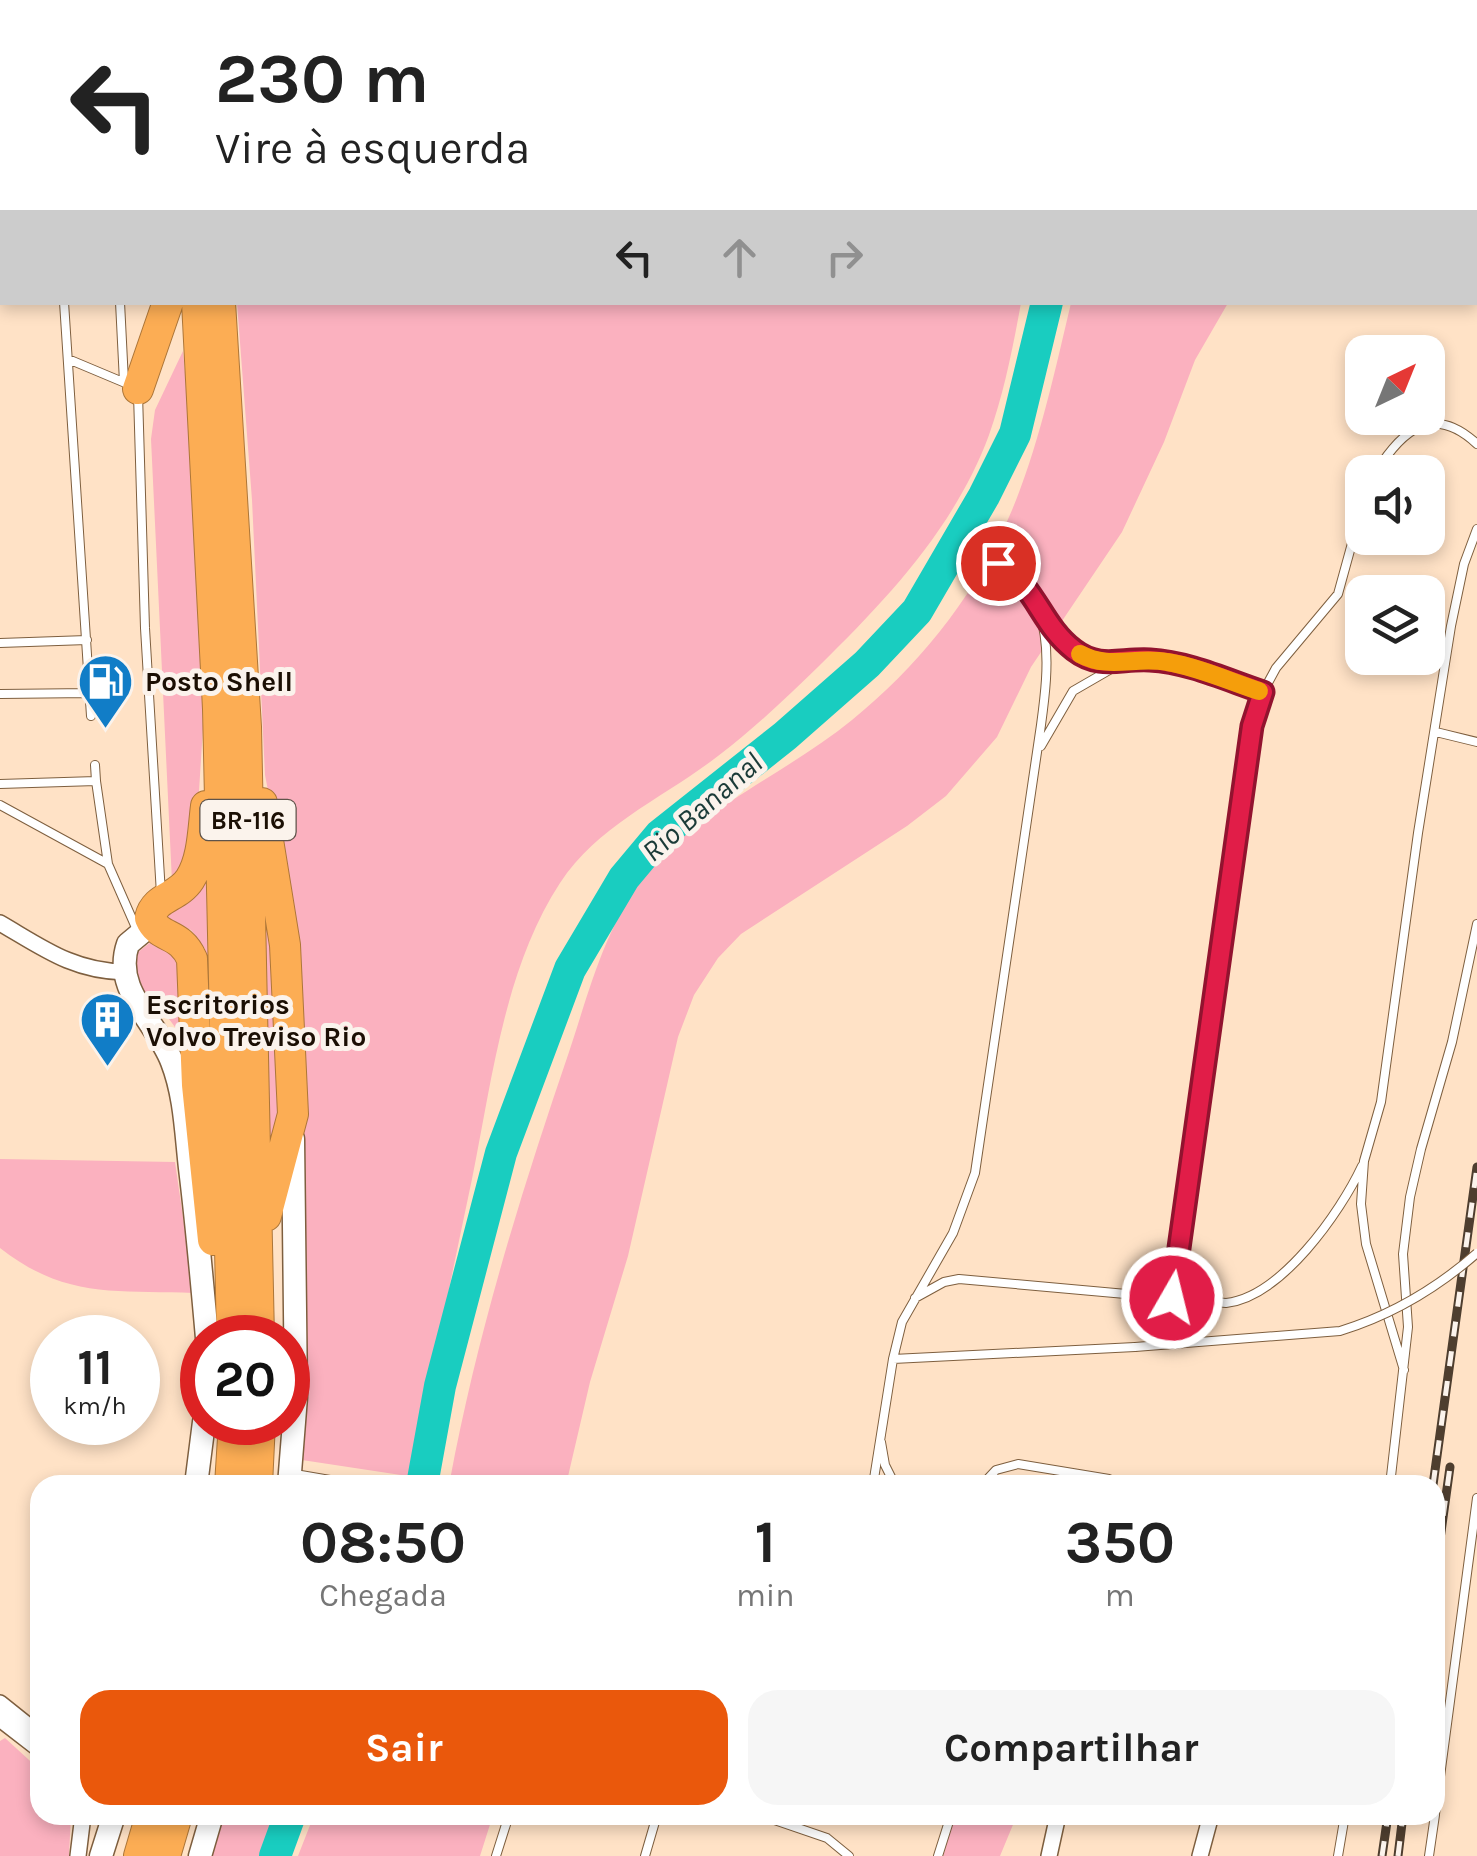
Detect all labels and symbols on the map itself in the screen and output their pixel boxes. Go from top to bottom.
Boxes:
north arrow [1345,335,1445,435]
pin [956,521,1041,606]
fuel station icon: Posto Shell [76,651,136,730]
place label: Posto Shell [145,665,293,698]
water label: Rio Bananal [634,745,770,869]
road number: BR-116 [200,800,296,840]
place label: Escritorios Volvo Treviso Rio [146,988,366,1053]
building icon: Escritorios Volvo Treviso Rio [77,990,137,1069]
position arrow [1120,1246,1224,1350]
speed limit sign: 20 [180,1315,310,1445]

